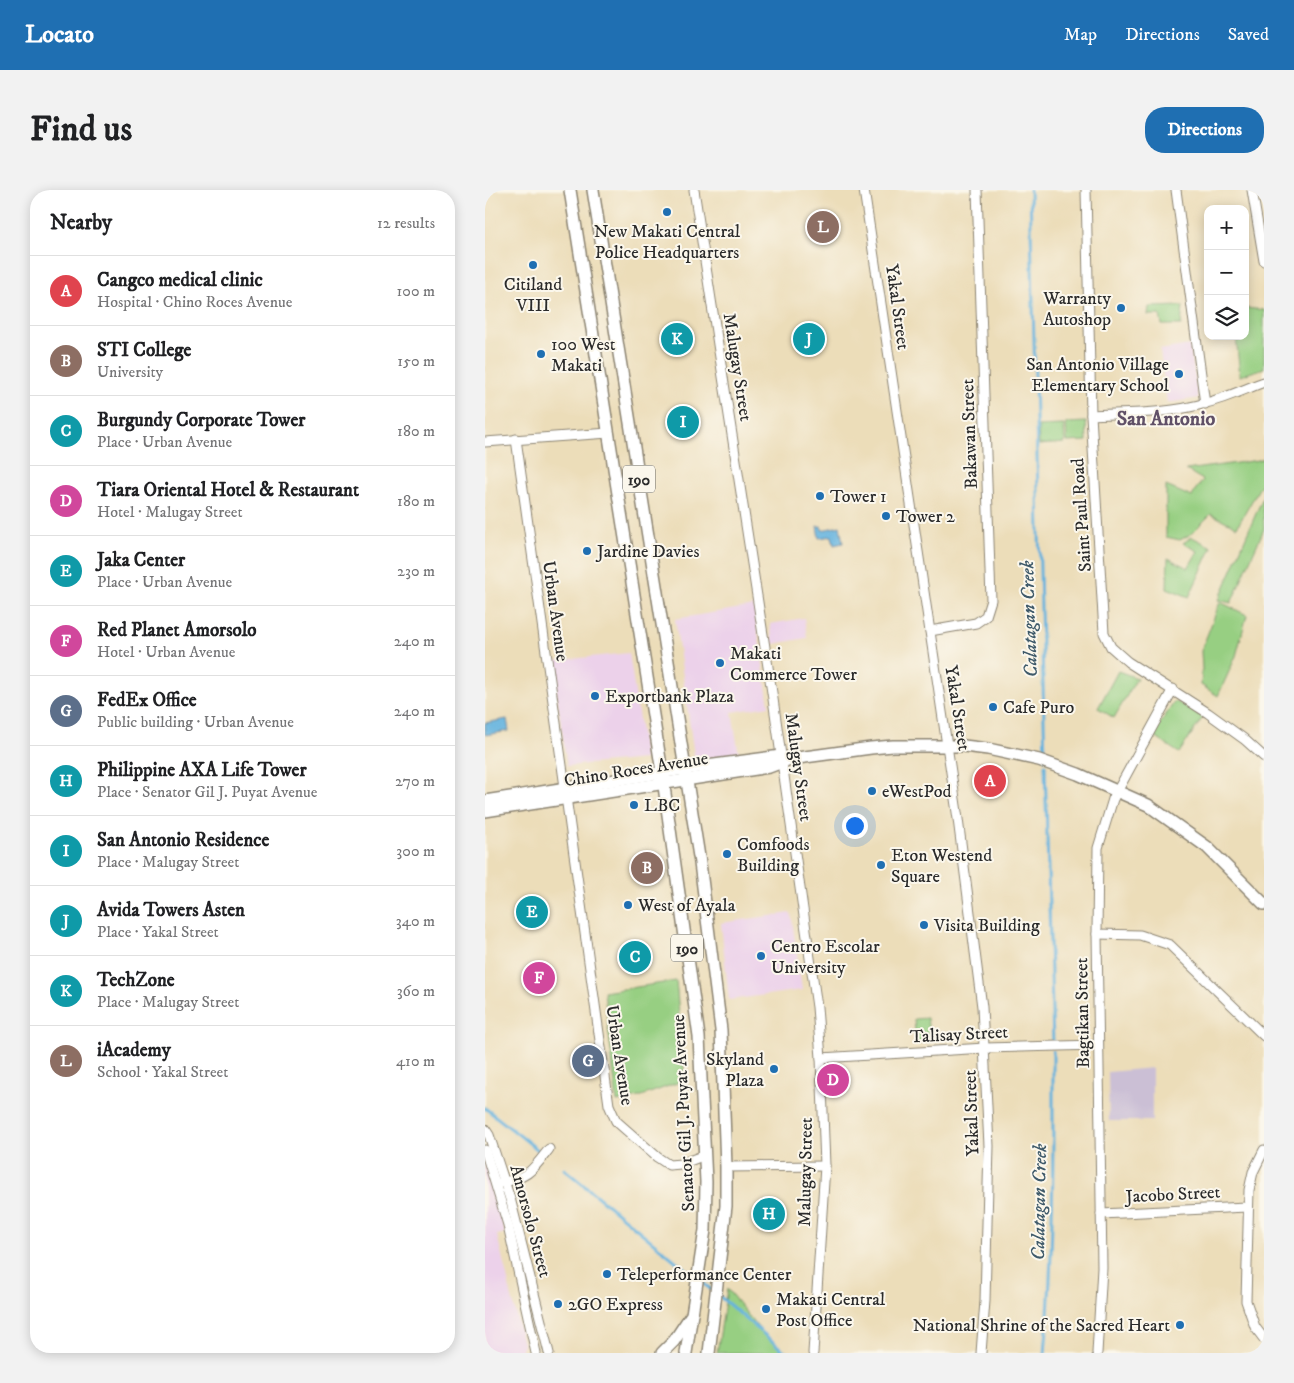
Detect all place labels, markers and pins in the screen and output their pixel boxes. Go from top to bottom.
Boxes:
marker: New Makati Central Police Headquarters [661,206,673,218]
pin: L [807,208,839,246]
place label: New Makati Central Police Headquarters [594,221,741,264]
marker: Citiland VIII [527,259,539,271]
place label: Citiland VIII [504,274,562,317]
place label: Warranty Autoshop [1042,288,1111,331]
marker: Warranty Autoshop [1115,302,1127,314]
pin: K [661,320,693,358]
pin: J [793,320,825,358]
place label: 100 West Makati [551,334,616,377]
marker: 100 West Makati [535,348,547,360]
place label: San Antonio Village Elementary School [1026,354,1170,397]
marker: San Antonio Village Elementary School [1173,368,1185,380]
pin: I [667,403,699,441]
place label: Tower 1 [830,486,887,508]
marker: Tower 1 [814,490,826,502]
place label: Tower 2 [896,506,955,528]
marker: Tower 2 [880,510,892,522]
place label: Jardine Davies [595,541,699,563]
marker: Jardine Davies [581,545,593,557]
place label: Makati Commerce Tower [730,643,857,686]
marker: Makati Commerce Tower [714,657,726,669]
place label: Exportbank Plaza [605,686,734,708]
marker: Exportbank Plaza [589,690,601,702]
place label: Cafe Puro [1003,697,1074,719]
marker: Cafe Puro [987,701,999,713]
pin: A [974,762,1006,800]
place label: eWestPod [882,781,951,803]
marker: eWestPod [866,785,878,797]
place label: LBC [644,795,680,817]
marker: LBC [628,799,640,811]
place label: Comfoods Building [737,834,809,877]
place label: Eton Westend Square [891,845,992,888]
marker: Comfoods Building [721,848,733,860]
pin: B [631,849,663,887]
marker: Eton Westend Square [875,859,887,871]
pin: E [516,893,548,931]
place label: West of Ayala [637,895,736,917]
marker: West of Ayala [622,899,634,911]
place label: Visita Building [933,915,1040,937]
marker: Visita Building [918,919,930,931]
place label: Centro Escolar University [771,936,880,979]
pin: C [619,938,651,976]
marker: Centro Escolar University [755,950,767,962]
pin: F [523,959,555,997]
pin: G [572,1042,604,1080]
place label: Skyland Plaza [706,1049,764,1092]
pin: D [817,1061,849,1099]
marker: Skyland Plaza [768,1063,780,1075]
pin: H [753,1195,785,1233]
place label: Teleperformance Center [617,1264,792,1286]
marker: Teleperformance Center [601,1268,613,1280]
place label: Makati Central Post Office [776,1289,886,1332]
place label: 2GO Express [568,1294,663,1316]
marker: 2GO Express [552,1298,564,1310]
marker: Makati Central Post Office [760,1303,772,1315]
place label: National Shrine of the Sacred Heart [913,1315,1170,1337]
marker: National Shrine of the Sacred Heart [1174,1319,1186,1331]

